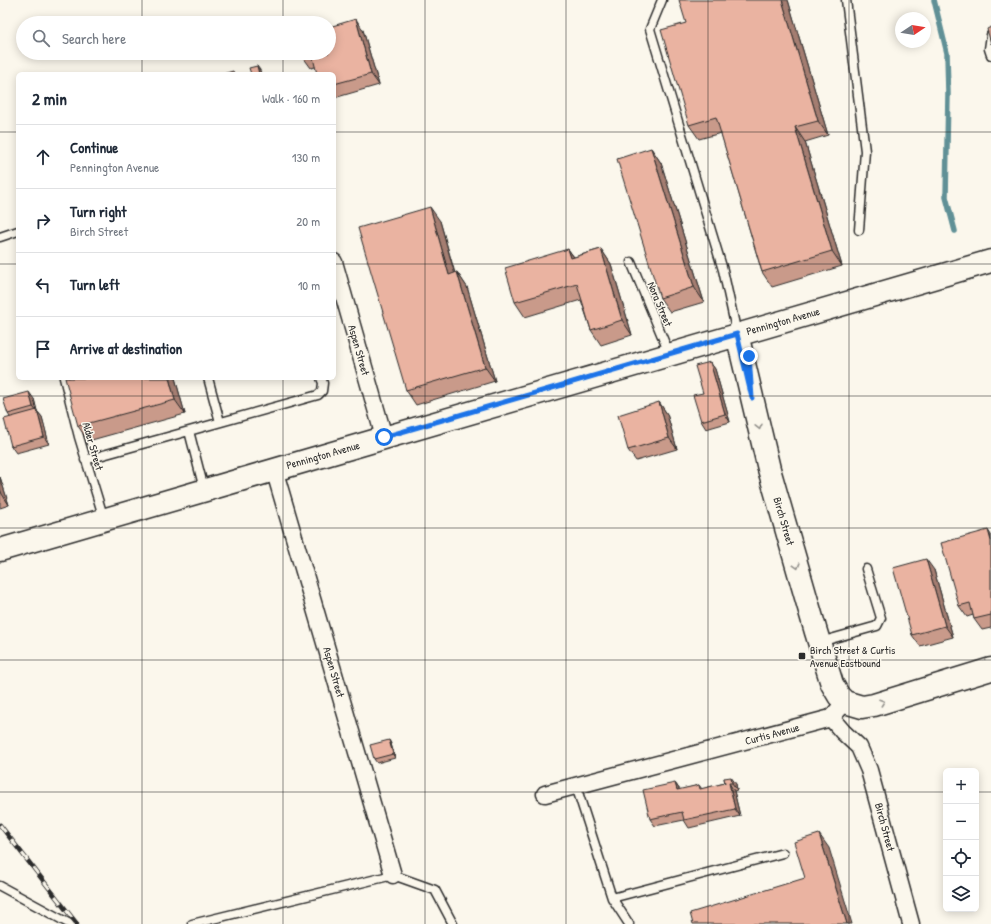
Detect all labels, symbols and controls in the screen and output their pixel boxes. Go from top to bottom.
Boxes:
north arrow [895,12,931,48]
search box [16,16,336,60]
icon: search [30,27,52,49]
text: Search here [62,28,126,49]
text: 2 min [32,87,67,110]
text: Walk · 160 m [262,89,320,107]
text: Continue [70,137,118,158]
icon: ahead [32,146,54,168]
text: 130 m [292,148,320,166]
text: Pennington Avenue [70,158,159,176]
text: Turn right [70,201,126,222]
icon: right [32,210,54,232]
text: 20 m [296,212,320,230]
text: Birch Street [70,222,128,240]
icon: left [32,274,54,296]
text: Turn left [70,274,120,295]
text: 10 m [298,276,320,294]
street label: Nora Street [644,280,676,329]
street label: Pennington Avenue [745,304,822,338]
street label: Aspen Street [345,323,373,377]
icon: arrive [32,338,54,360]
text: Arrive at destination [70,338,182,359]
route end [740,347,758,365]
street label: Alder Street [79,420,107,472]
one-way arrow [754,424,762,430]
route start [375,428,393,446]
street label: Pennington Avenue [285,438,362,472]
street label: Birch Street [770,495,798,547]
one-way arrow [792,562,801,569]
place label: Birch Street & Curtis Avenue Eastbound [810,643,895,670]
street label: Aspen Street [320,645,348,699]
marker: Birch Street & Curtis Avenue Eastbound [797,651,807,661]
one-way arrow [879,698,886,707]
street label: Curtis Avenue [743,720,801,748]
map controls [943,768,979,912]
button: + [943,768,979,804]
street label: Birch Street [872,801,898,853]
button: − [943,804,979,840]
button: locate [943,840,979,876]
button: layers [943,876,979,912]

